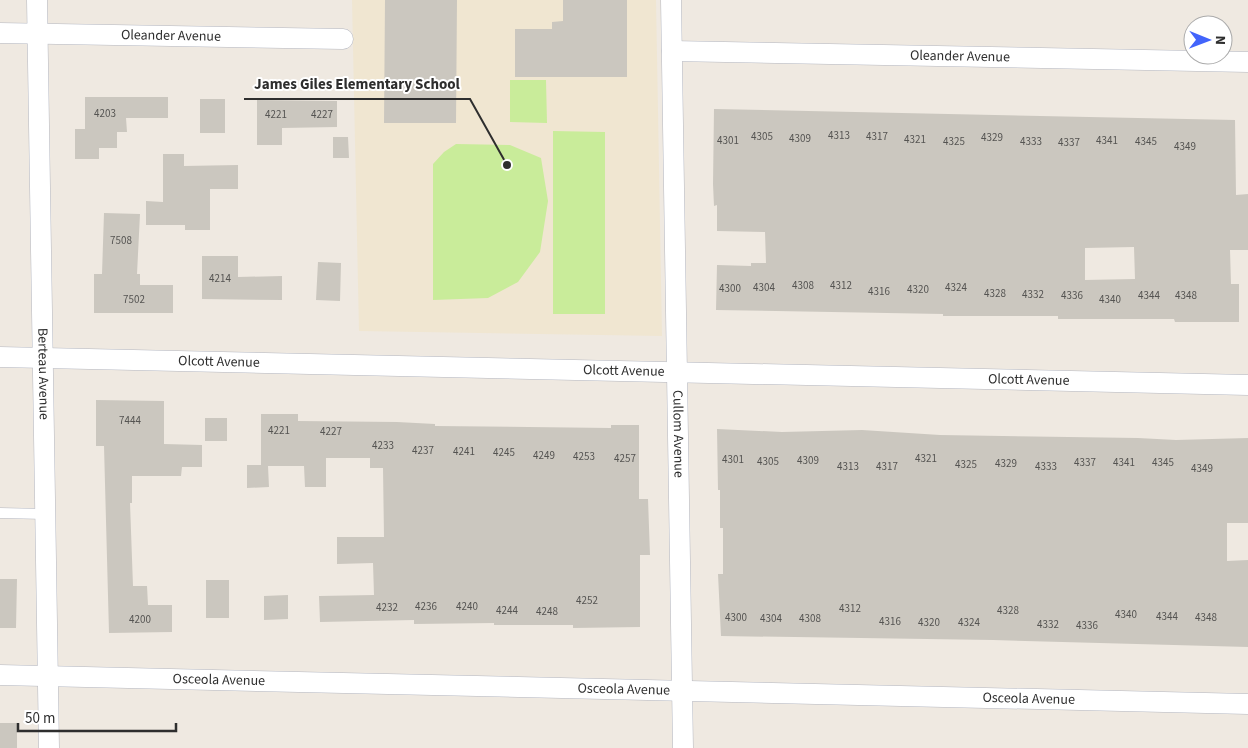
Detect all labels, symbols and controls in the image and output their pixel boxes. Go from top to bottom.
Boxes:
north arrow [1183,15,1233,65]
street label: Oleander Avenue [121,25,221,47]
text: N [1210,35,1230,45]
street label: Oleander Avenue [910,46,1010,67]
callout: James Giles Elementary School [244,69,470,99]
text: James Giles Elementary School [254,74,461,95]
house number: 4203 [94,106,116,121]
house number: 4221 [265,107,287,122]
house number: 4227 [311,107,333,122]
house number: 4313 [828,128,850,143]
house number: 4305 [751,129,773,144]
house number: 4317 [866,129,888,144]
house number: 4329 [981,130,1003,145]
house number: 4309 [789,131,811,146]
house number: 4321 [904,132,926,147]
house number: 4301 [717,133,739,148]
house number: 4341 [1096,133,1118,148]
house number: 4325 [943,134,965,149]
house number: 4333 [1020,134,1042,149]
house number: 4345 [1135,134,1157,149]
house number: 4337 [1058,135,1080,150]
house number: 4349 [1174,139,1196,154]
house number: 7508 [110,233,132,248]
house number: 4214 [209,271,231,286]
house number: 4308 [792,278,814,293]
house number: 4312 [830,278,852,293]
house number: 4304 [753,280,775,295]
house number: 4324 [945,280,967,295]
house number: 4300 [719,281,741,296]
house number: 4320 [907,282,929,297]
house number: 4316 [868,284,890,299]
house number: 4328 [984,286,1006,301]
house number: 4332 [1022,287,1044,302]
house number: 4336 [1061,288,1083,303]
house number: 4344 [1138,288,1160,303]
house number: 4348 [1175,288,1197,303]
house number: 7502 [123,292,145,307]
house number: 4340 [1099,292,1121,307]
street label: Berteau Avenue [32,328,54,420]
street label: Olcott Avenue [178,351,260,373]
street label: Olcott Avenue [583,360,665,382]
street label: Olcott Avenue [988,369,1070,391]
street label: Cullom Avenue [667,390,689,478]
house number: 7444 [119,413,141,428]
house number: 4221 [268,423,290,438]
house number: 4227 [320,424,342,439]
house number: 4233 [372,438,394,453]
house number: 4237 [412,443,434,458]
house number: 4241 [453,444,475,459]
house number: 4245 [493,445,515,460]
house number: 4249 [533,448,555,463]
house number: 4253 [573,449,595,464]
house number: 4257 [614,451,636,466]
house number: 4321 [915,451,937,466]
house number: 4301 [722,452,744,467]
house number: 4309 [797,453,819,468]
house number: 4305 [757,454,779,469]
house number: 4337 [1074,455,1096,470]
house number: 4341 [1113,455,1135,470]
house number: 4345 [1152,455,1174,470]
house number: 4329 [995,456,1017,471]
house number: 4325 [955,457,977,472]
house number: 4313 [837,459,859,474]
house number: 4317 [876,459,898,474]
house number: 4333 [1035,459,1057,474]
house number: 4349 [1191,461,1213,476]
house number: 4252 [576,593,598,608]
house number: 4236 [415,599,437,614]
house number: 4240 [456,599,478,614]
house number: 4232 [376,600,398,615]
house number: 4312 [839,601,861,616]
house number: 4244 [496,603,518,618]
house number: 4328 [997,603,1019,618]
house number: 4248 [536,604,558,619]
house number: 4340 [1115,607,1137,622]
house number: 4344 [1156,609,1178,624]
house number: 4300 [725,610,747,625]
house number: 4348 [1195,610,1217,625]
house number: 4304 [760,611,782,626]
house number: 4308 [799,611,821,626]
house number: 4200 [129,612,151,627]
house number: 4316 [879,614,901,629]
house number: 4320 [918,615,940,630]
house number: 4324 [958,615,980,630]
house number: 4332 [1037,617,1059,632]
house number: 4336 [1076,618,1098,633]
street label: Osceola Avenue [172,669,265,691]
street label: Osceola Avenue [577,678,670,701]
street label: Osceola Avenue [982,688,1075,710]
scale bar [18,700,175,732]
text: 50 m [25,708,55,729]

